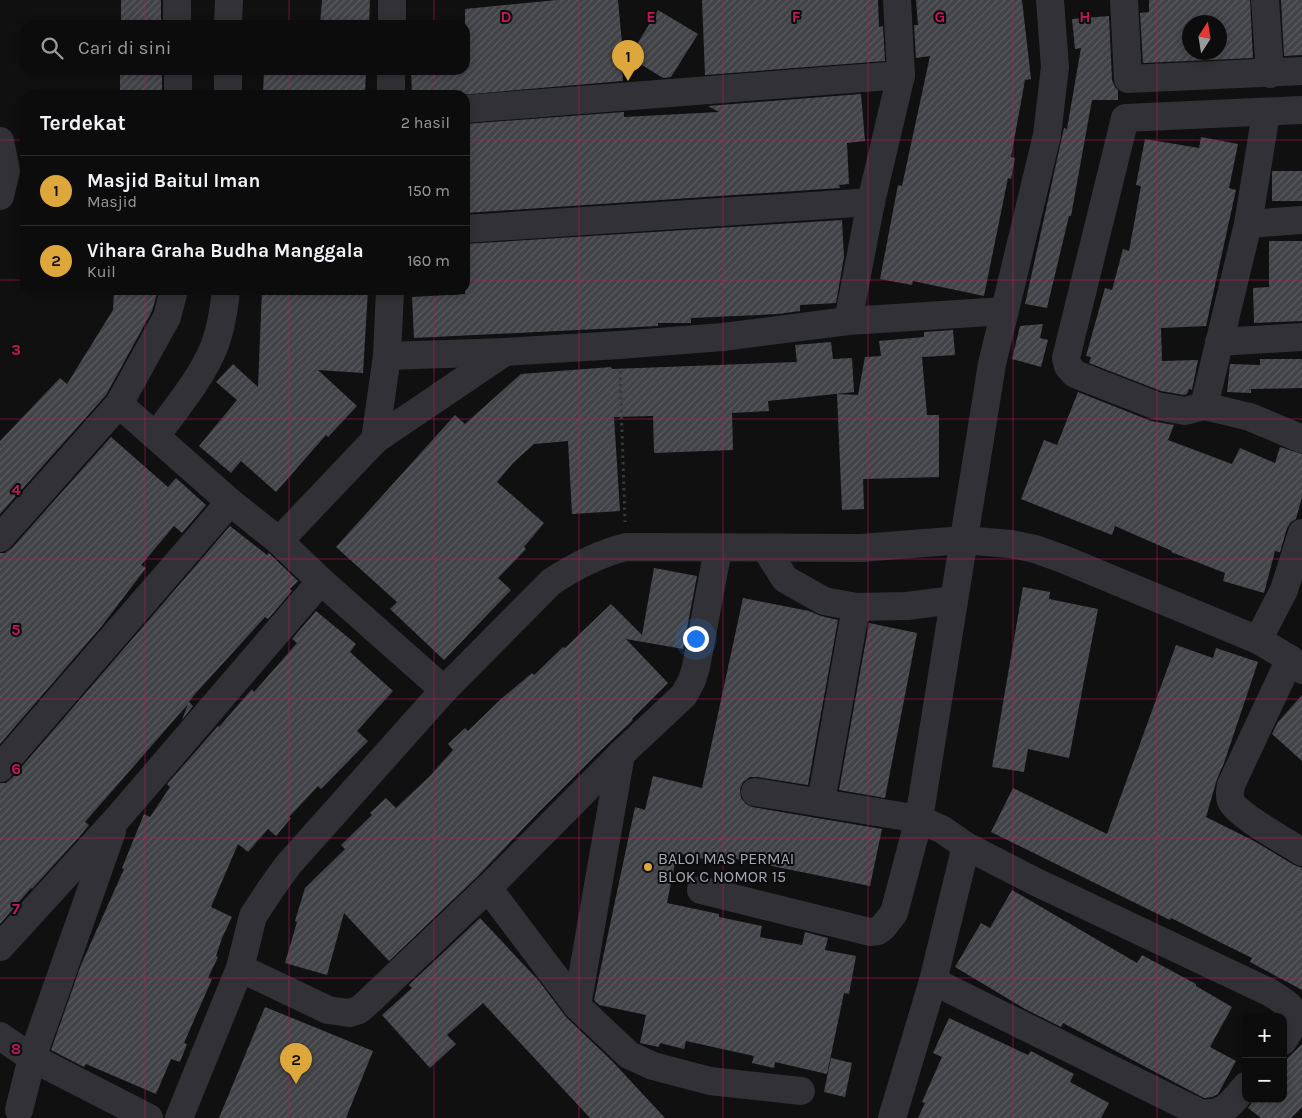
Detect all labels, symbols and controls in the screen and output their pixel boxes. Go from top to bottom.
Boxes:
text: D [501,7,512,26]
text: E [646,7,656,26]
text: F [792,7,801,26]
text: G [935,7,945,26]
text: H [1079,7,1091,26]
north arrow [1182,15,1227,60]
search box [20,20,470,75]
icon: search [38,34,66,62]
text: Cari di sini [78,37,171,59]
pin: 1 [612,40,644,81]
text: Terdekat [40,111,126,135]
text: 2 hasil [401,113,450,132]
text: Masjid Baitul Iman [87,170,260,192]
text: 1 [53,181,59,200]
text: 150 m [407,181,450,200]
text: Masjid [87,192,137,211]
text: Vihara Graha Budha Manggala [87,240,364,262]
text: 2 [51,251,61,270]
text: 160 m [407,251,450,270]
text: Kuil [87,262,116,281]
text: 3 [11,340,21,359]
text: 4 [11,480,21,499]
text: 5 [11,620,21,639]
your location [683,626,709,652]
text: 6 [11,759,21,778]
place label: BALOI MAS PERMAI BLOK C NOMOR 15 [658,849,794,886]
marker: BALOI MAS PERMAI BLOK C NOMOR 15 [642,861,654,873]
text: 7 [12,899,20,918]
map controls [1242,1013,1287,1103]
button: + [1242,1013,1287,1058]
text: 8 [11,1039,21,1058]
pin: 2 [280,1043,312,1084]
button: − [1242,1058,1287,1103]

